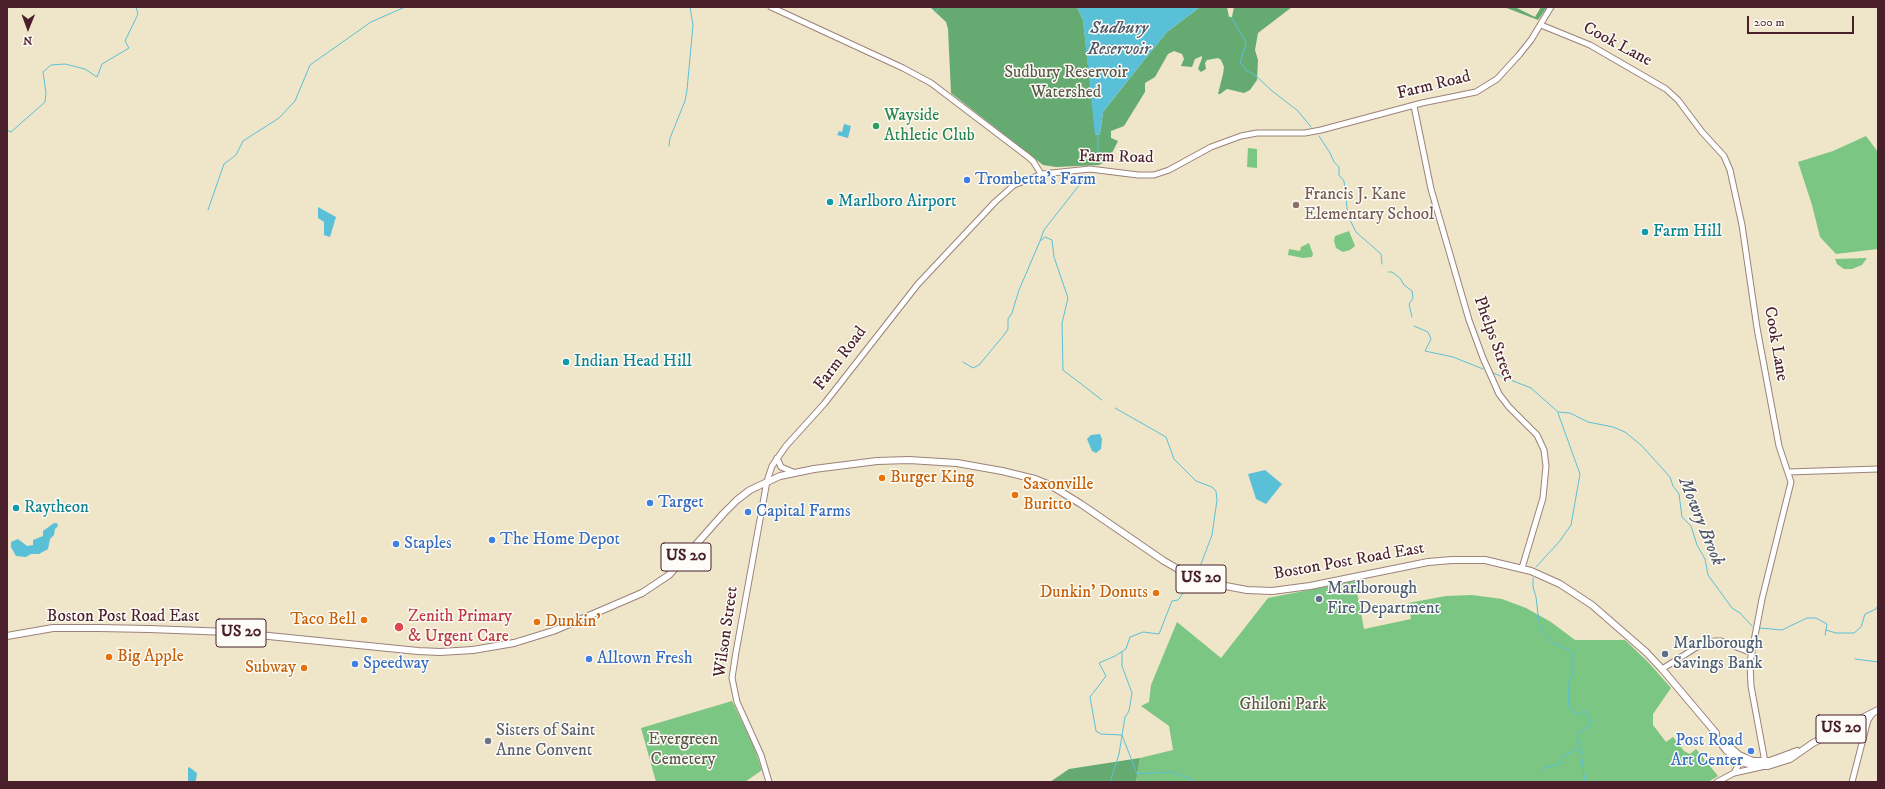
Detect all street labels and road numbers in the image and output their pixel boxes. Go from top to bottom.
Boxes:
street label: Cook Lane [1579,18,1655,72]
street label: Farm Road [1395,67,1473,105]
street label: Farm Road [1078,147,1154,169]
street label: Phelps Street [1468,294,1518,384]
street label: Cook Lane [1758,305,1792,383]
street label: Farm Road [810,323,872,395]
street label: Boston Post Road East [1272,539,1426,585]
road number: US 20 [661,543,711,571]
road number: US 20 [1176,565,1226,593]
street label: Wilson Street [711,585,743,679]
street label: Boston Post Road East [47,607,199,627]
road number: US 20 [216,619,266,647]
road number: US 20 [1816,715,1866,743]

